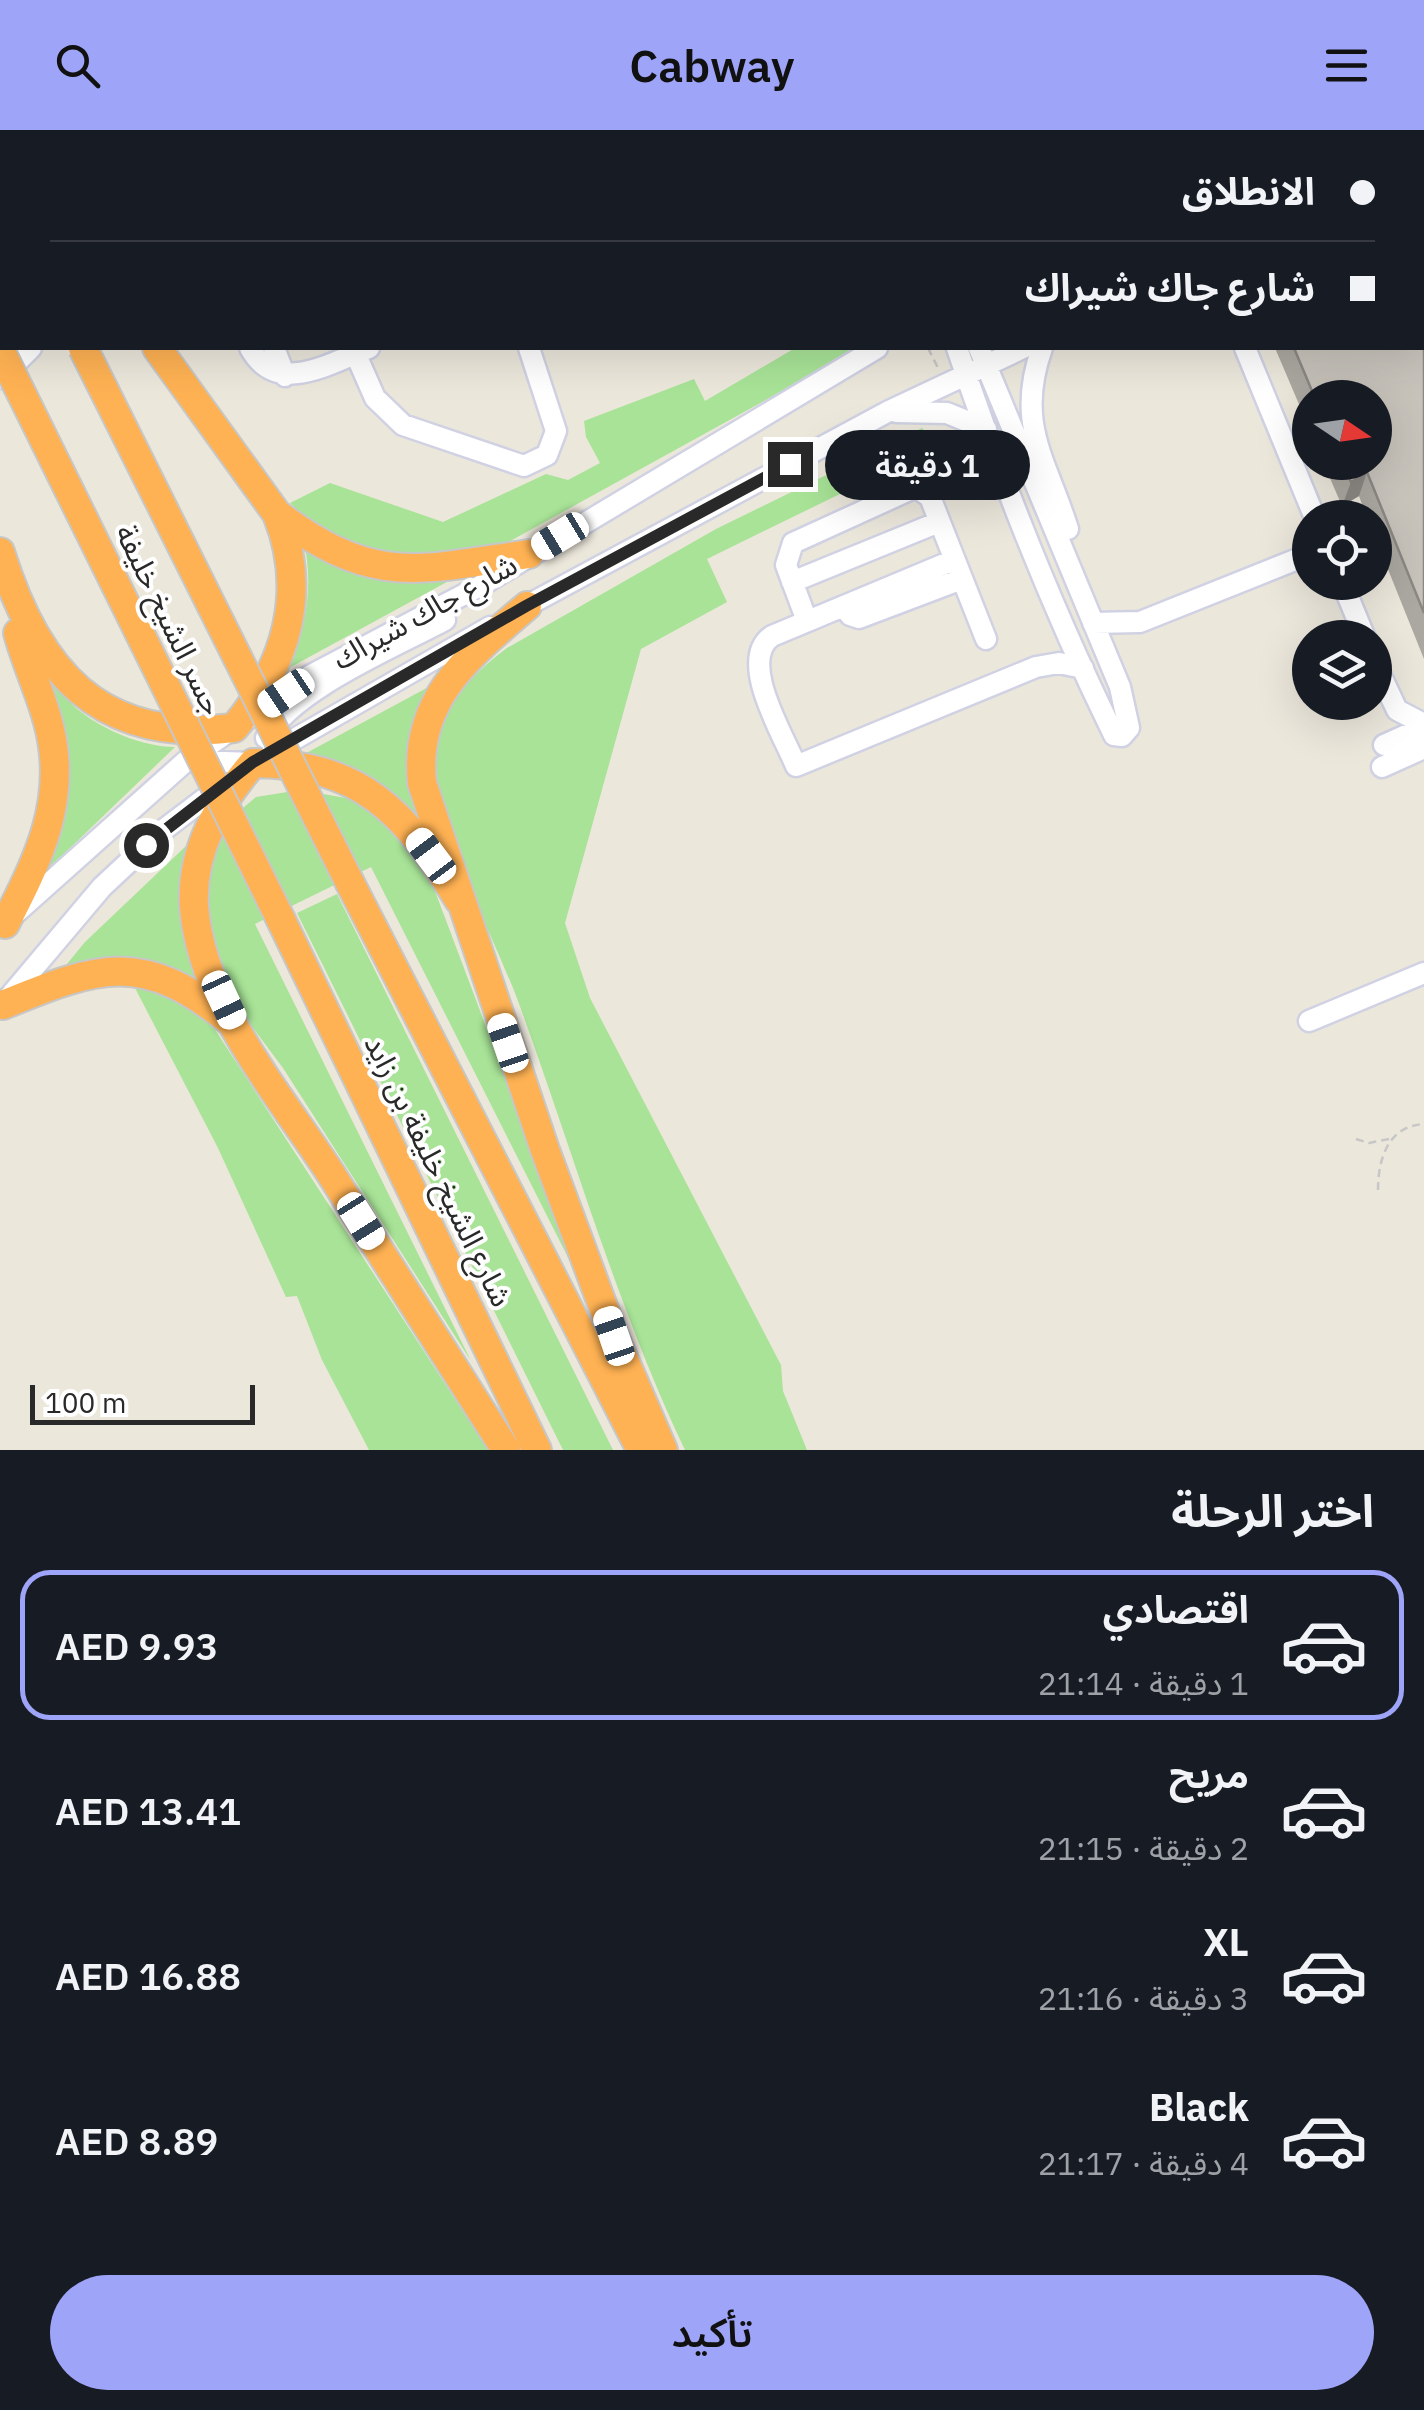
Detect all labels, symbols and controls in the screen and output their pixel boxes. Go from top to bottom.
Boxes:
text: Cabway [629,36,795,94]
icon: search [50,38,105,93]
icon: menu [1319,38,1374,93]
text: الانطلاق [1182,166,1315,215]
text: شارع جاك شيراك [1025,262,1315,311]
north arrow [1292,380,1392,480]
map controls [1292,380,1392,720]
callout: 1 دقيقة [825,429,1030,499]
route end [768,442,813,487]
text: 1 دقيقة [875,444,980,486]
button: locate [1292,500,1392,600]
car [527,508,593,564]
street label: جسر الشيخ خليفة [104,517,233,723]
street label: شارع جاك شيراك [325,544,525,681]
button: layers [1292,620,1392,720]
car [253,664,319,722]
route start [124,823,169,868]
car [401,823,461,889]
car [198,966,250,1034]
car [484,1010,532,1076]
street label: شارع الشيخ خليفة بن زايد [353,1028,522,1314]
car [332,1188,390,1254]
car [590,1303,638,1369]
scale bar [30,1380,255,1424]
text: 100 m [45,1384,126,1421]
text: اختر الرحلة [1171,1481,1374,1539]
text: اقتصادي [1103,1584,1249,1633]
icon: car [1279,1600,1369,1690]
text: AED 9.93 [55,1621,218,1670]
text: 1 دقيقة · 21:14 [1038,1662,1249,1704]
text: مريح [1169,1749,1249,1798]
icon: car [1279,1765,1369,1855]
text: AED 13.41 [55,1786,241,1835]
text: 2 دقيقة · 21:15 [1038,1827,1249,1869]
text: XL [1203,1917,1249,1966]
icon: car [1279,1930,1369,2020]
text: AED 16.88 [55,1951,241,2000]
text: 3 دقيقة · 21:16 [1038,1977,1249,2019]
text: Black [1149,2082,1249,2131]
icon: car [1279,2095,1369,2185]
text: AED 8.89 [55,2116,218,2165]
text: 4 دقيقة · 21:17 [1038,2142,1249,2184]
button: تأكيد [50,2275,1374,2390]

